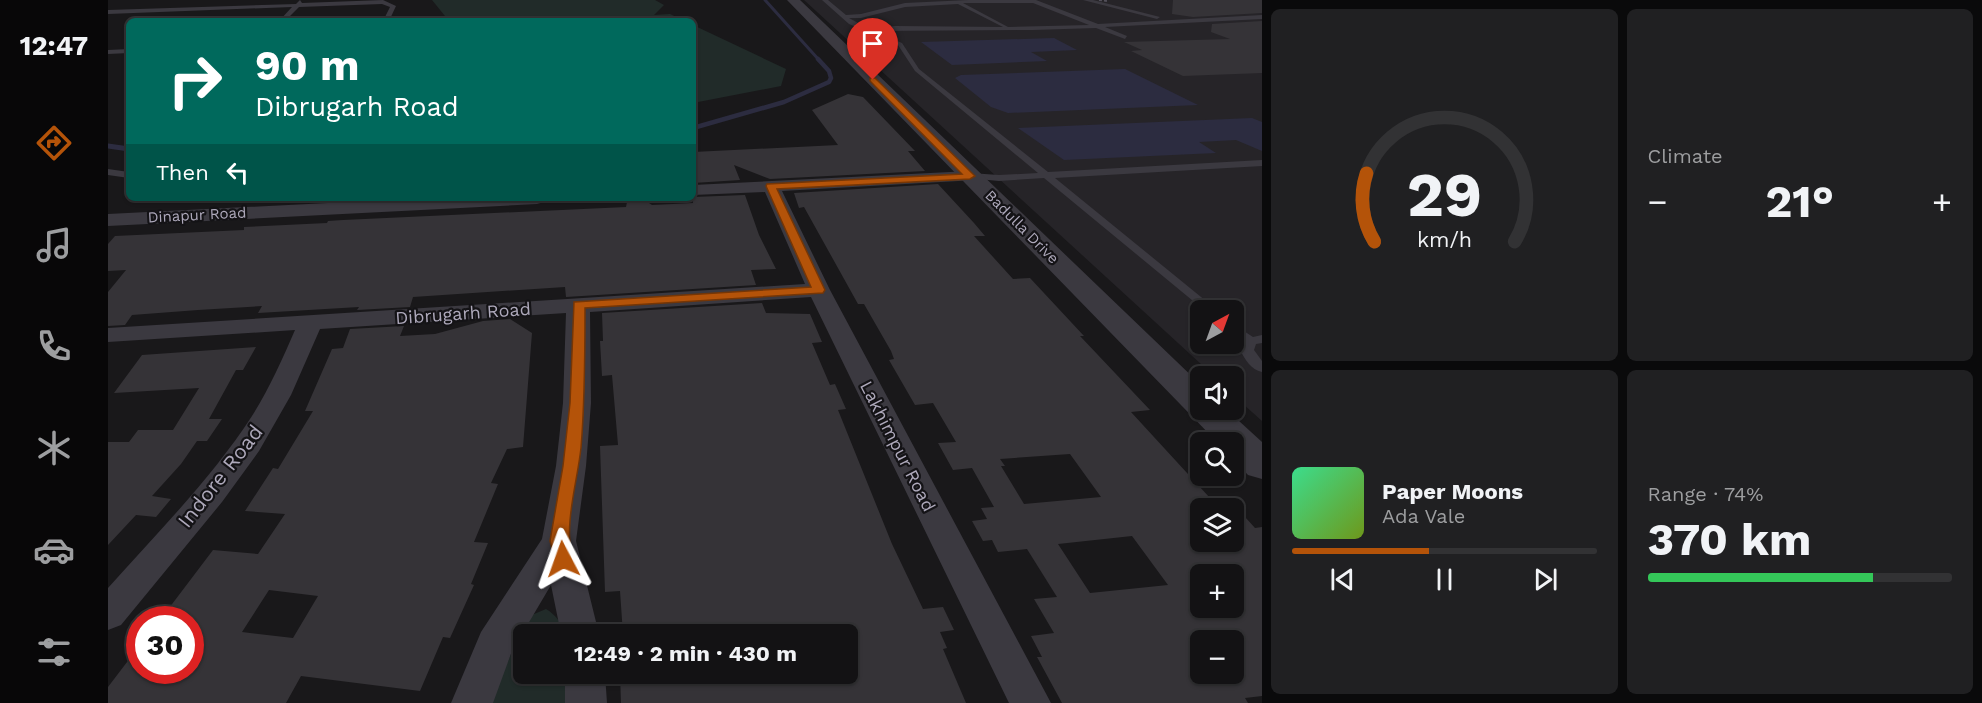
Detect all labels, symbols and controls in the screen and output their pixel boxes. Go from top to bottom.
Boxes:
pin [847,18,898,80]
icon: arrive [856,27,889,60]
text: 12:47 [20,30,88,62]
text: 90 m [255,41,359,90]
icon: right [156,42,234,120]
text: Dibrugarh Road [255,91,459,123]
icon: directions [33,122,75,164]
text: Climate [1648,144,1723,168]
icon: left [221,156,254,189]
text: 29 [1406,158,1482,231]
text: Then [156,160,209,185]
text: 21° [1766,175,1834,228]
text: − [1648,182,1667,221]
text: + [1932,182,1952,221]
street label: Badulla Drive [981,186,1063,268]
street label: Dinapur Road [147,203,247,227]
icon: music [33,224,75,266]
text: km/h [1417,227,1472,252]
street label: Dibrugarh Road [395,298,531,328]
north arrow [1190,300,1244,354]
map controls [1190,300,1244,684]
icon: phone [33,325,75,367]
button: sound [1190,366,1244,420]
street label: Lakhimpur Road [856,377,940,515]
street label: Indore Road [172,420,268,532]
icon: climate [33,427,75,469]
button: search [1190,432,1244,486]
text: Paper Moons [1382,479,1523,504]
text: Range · 74% [1648,482,1763,506]
button: layers [1190,498,1244,552]
text: Ada Vale [1382,504,1465,528]
text: 370 km [1648,513,1811,566]
position arrow [531,527,595,591]
icon: car [33,529,75,571]
icon: previous [1326,563,1359,596]
icon: pause [1428,563,1461,596]
icon: next [1529,563,1562,596]
button: + [1190,564,1244,618]
speed limit sign: 30 [126,606,204,684]
button: − [1190,630,1244,684]
icon: filters [33,631,75,673]
text: 12:49 · 2 min · 430 m [574,641,797,666]

